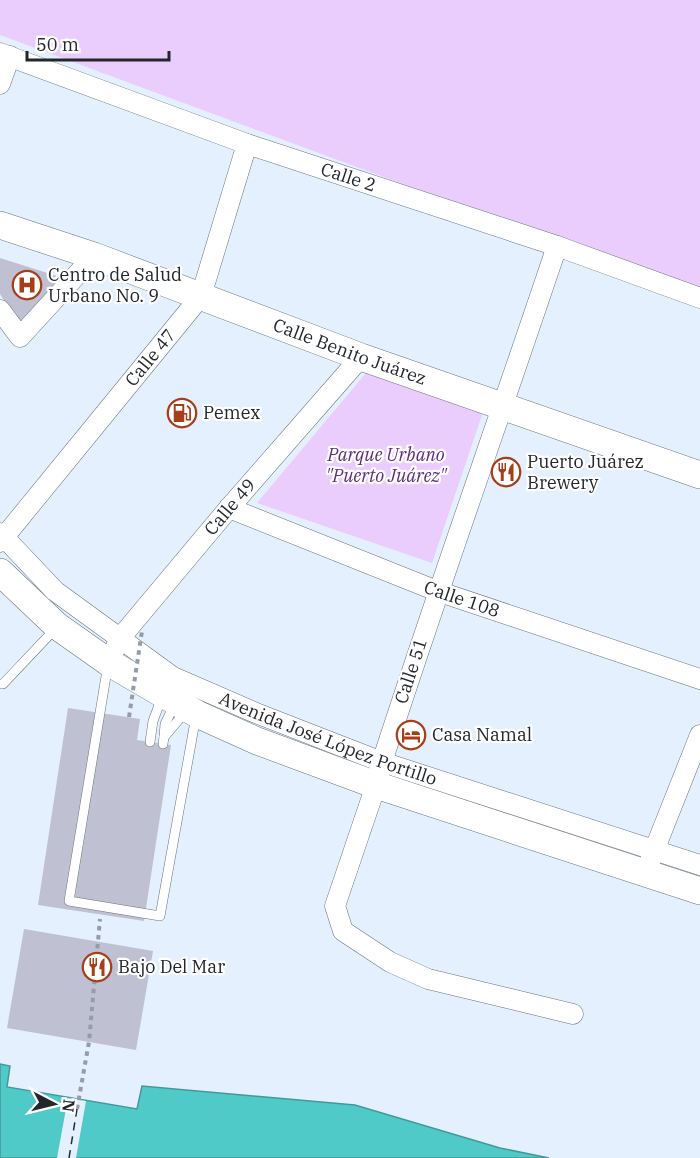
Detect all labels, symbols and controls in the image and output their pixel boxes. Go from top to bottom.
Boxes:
scale bar [27,24,170,62]
text: 50 m [36,33,79,56]
street label: Calle 2 [318,157,379,197]
place label: Centro de Salud Urbano No. 9 [48,263,182,307]
hospital icon: Centro de Salud Urbano No. 9 [11,269,43,301]
street label: Calle Benito Juárez [270,313,429,390]
street label: Calle 47 [120,324,181,391]
fuel station icon: Pemex [166,397,198,429]
place label: Pemex [203,401,260,424]
park label: Parque Urbano "Puerto Juárez" [326,443,448,487]
place label: Puerto Juárez Brewery [527,450,644,494]
restaurant icon: Puerto Juárez Brewery [490,456,522,488]
street label: Calle 49 [199,474,260,540]
street label: Calle 108 [421,575,503,622]
street label: Calle 51 [389,635,432,707]
street label: Avenida José López Portillo [216,686,440,790]
hotel icon: Casa Namal [395,719,427,751]
place label: Casa Namal [432,723,532,746]
restaurant icon: Bajo Del Mar [81,951,113,983]
place label: Bajo Del Mar [118,955,225,978]
north arrow [24,1074,84,1134]
text: N [58,1098,80,1113]

